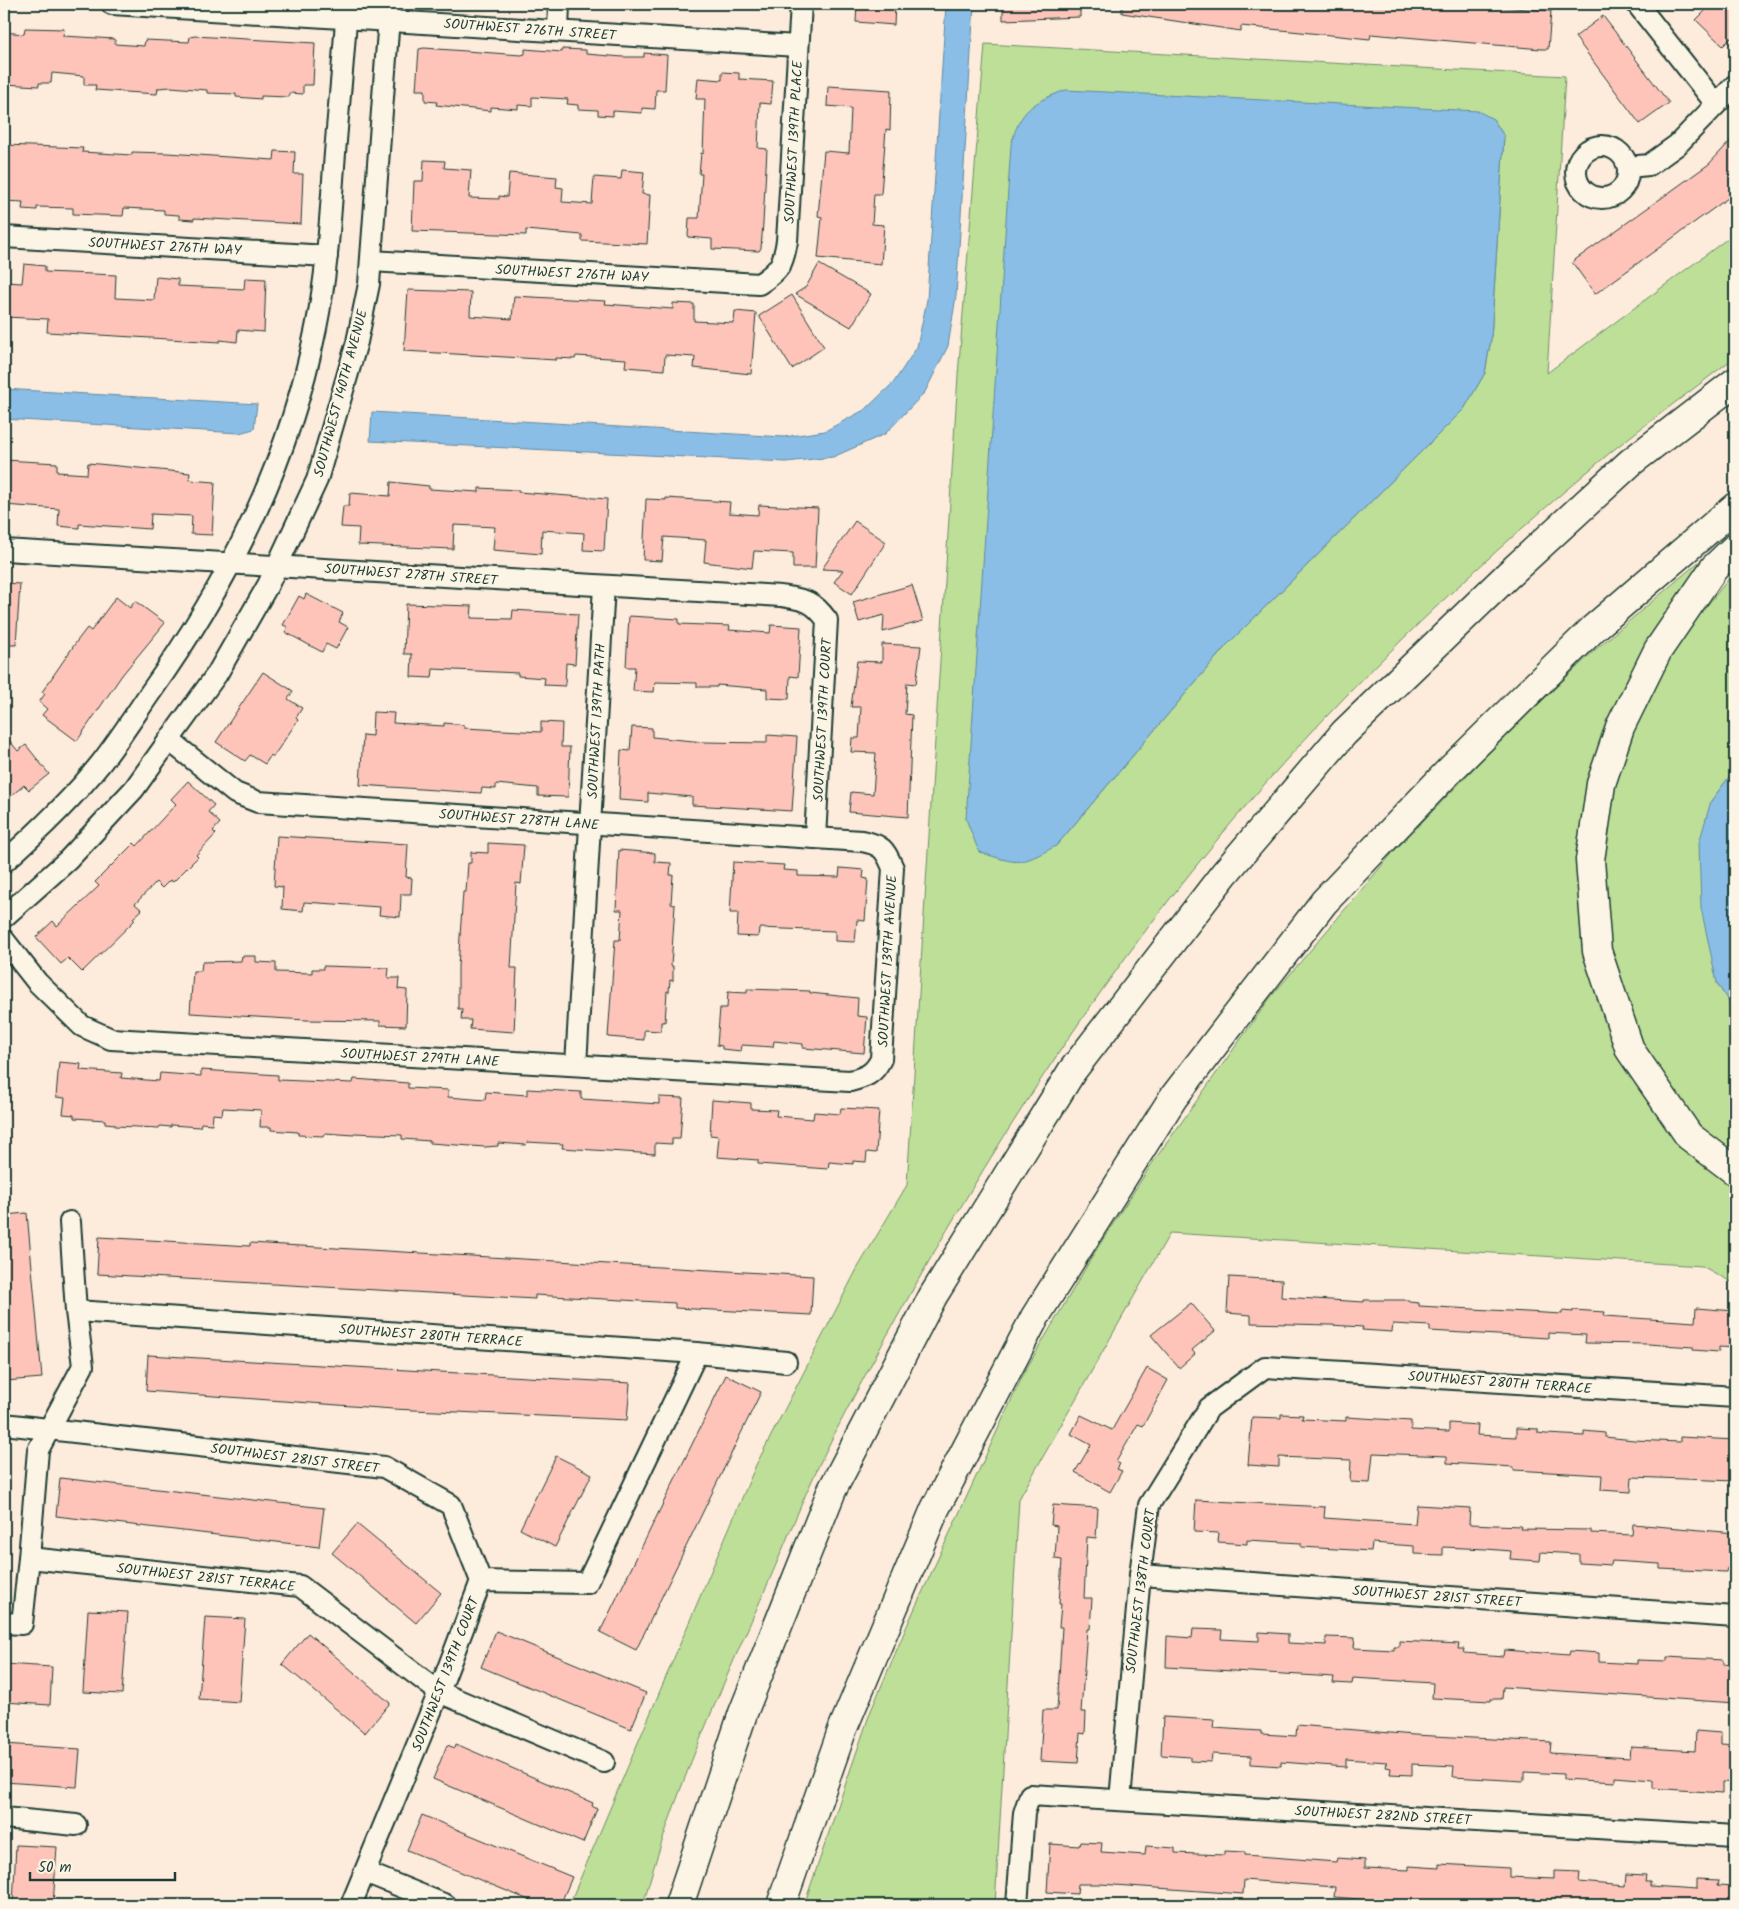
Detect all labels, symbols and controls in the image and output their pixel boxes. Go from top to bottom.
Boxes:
street label: SOUTHWEST 276TH STREET [443,13,618,47]
street label: SOUTHWEST 139TH PLACE [779,59,809,224]
street label: SOUTHWEST 276TH WAY [88,232,243,262]
street label: SOUTHWEST 276TH WAY [495,259,650,289]
street label: SOUTHWEST 140TH AVENUE [308,306,374,480]
street label: SOUTHWEST 278TH STREET [324,558,500,592]
street label: SOUTHWEST 139TH COURT [808,636,838,802]
street label: SOUTHWEST 139TH PATH [582,643,612,799]
street label: SOUTHWEST 278TH LANE [438,803,600,837]
street label: SOUTHWEST 139TH AVENUE [872,873,904,1048]
street label: SOUTHWEST 279TH LANE [340,1043,501,1073]
street label: SOUTHWEST 280TH TERRACE [338,1319,524,1353]
street label: SOUTHWEST 280TH TERRACE [1407,1366,1593,1400]
street label: SOUTHWEST 281ST STREET [209,1438,382,1480]
street label: SOUTHWEST 138TH COURT [1120,1506,1162,1674]
street label: SOUTHWEST 281ST TERRACE [115,1558,297,1598]
street label: SOUTHWEST 281ST STREET [1352,1580,1524,1614]
street label: SOUTHWEST 139TH COURT [406,1593,486,1755]
street label: SOUTHWEST 282ND STREET [1294,1800,1473,1832]
scale bar [30,1849,175,1881]
text: 50 m [38,1856,72,1880]

